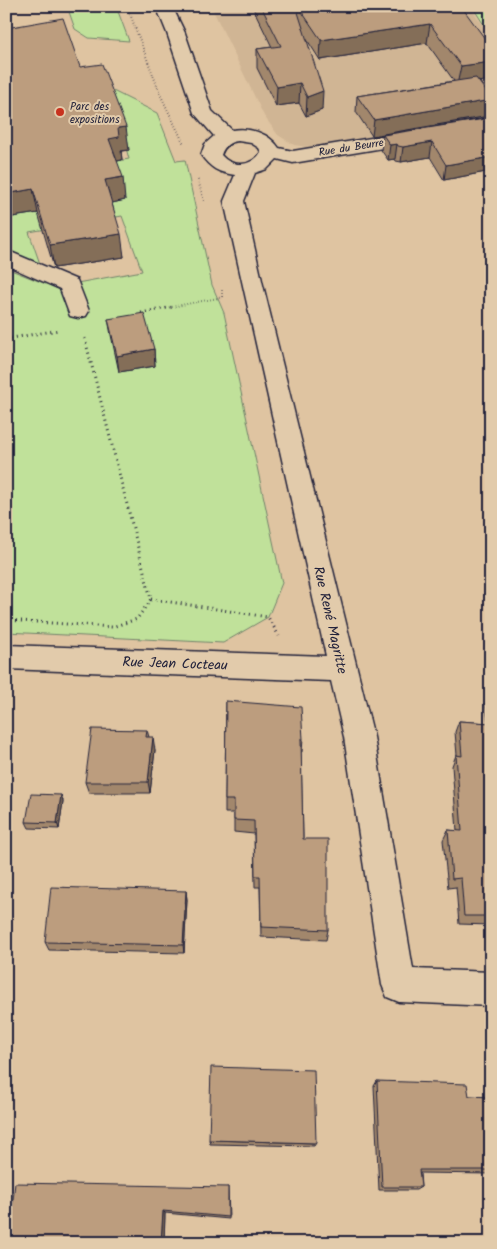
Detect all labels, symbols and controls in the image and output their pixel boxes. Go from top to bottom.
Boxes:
place label: Parc des expositions [70,98,120,129]
marker: Parc des expositions [54,106,66,118]
street label: Rue du Beurre [317,134,385,162]
street label: Rue René Magritte [307,564,353,677]
street label: Rue Jean Cocteau [122,651,228,677]

